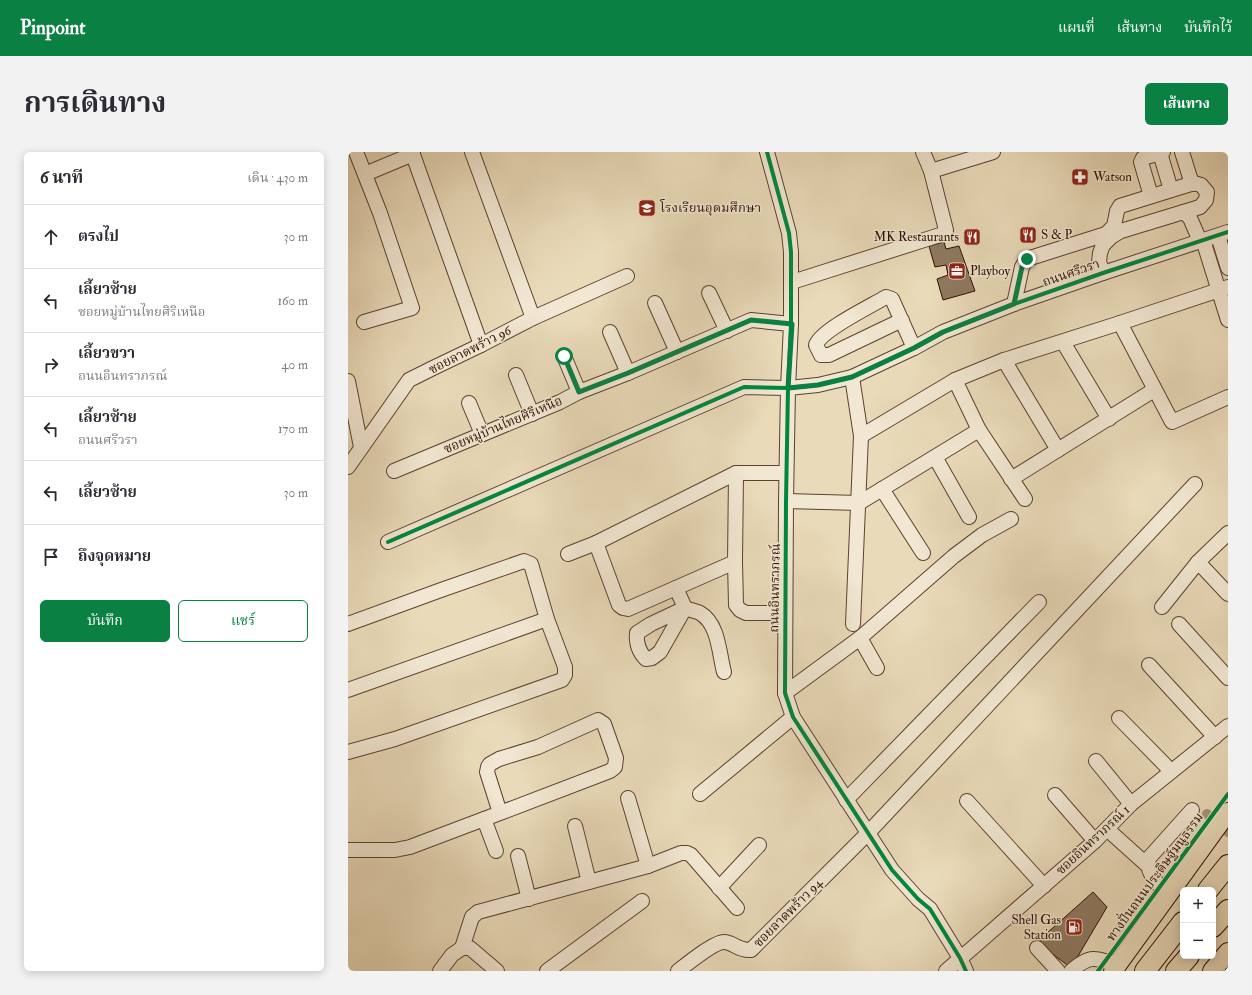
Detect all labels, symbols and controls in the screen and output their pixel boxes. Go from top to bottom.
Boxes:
text: Pinpoint [20,16,85,40]
text: แผนที่ [1058,19,1095,36]
text: เส้นทาง [1117,19,1162,36]
text: บันทึกไว้ [1184,19,1232,36]
button: เส้นทาง [1145,83,1228,125]
text: การเดินทาง [24,86,166,121]
text: 6 นาที [40,167,83,188]
pharmacy icon: Watson [1070,167,1090,187]
place label: Watson [1092,169,1132,185]
text: เดิน · 430 m [247,170,308,186]
school or university icon: โรงเรียนอุดมศึกษา [637,198,657,218]
place label: โรงเรียนอุดมศึกษา [659,199,761,216]
restaurant icon: S & P [1018,225,1038,245]
icon: ahead [40,226,62,248]
text: ตรงไป [78,227,119,246]
restaurant icon: MK Restaurants [962,227,982,247]
place label: S & P [1041,227,1073,243]
text: 30 m [284,229,308,245]
place label: MK Restaurants [874,229,960,245]
route end [1018,250,1036,268]
street label: ถนนศรีวรา [1040,256,1102,290]
office icon: Playboy [947,261,967,281]
place label: Playboy [970,263,1010,280]
text: เลี้ยวซ้าย [78,280,137,299]
icon: left [40,290,62,312]
text: 160 m [277,293,308,309]
text: ซอยหมู่บ้านไทยศิริเหนือ [78,304,205,320]
street label: ซอยลาดพร้าว 96 [426,322,515,378]
text: เลี้ยวขวา [78,344,135,363]
route start [555,347,573,365]
icon: right [40,354,62,376]
text: 40 m [282,357,308,373]
text: ถนนอินทราภรณ์ [78,368,167,384]
street label: ซอยหมู่บ้านไทยศิริเหนือ [441,392,565,457]
text: เลี้ยวซ้าย [78,408,137,427]
icon: left [40,418,62,440]
text: 170 m [278,421,308,437]
text: ถนนศรีวรา [78,432,138,448]
icon: left [40,482,62,504]
text: เลี้ยวซ้าย [78,483,137,502]
text: 30 m [284,485,308,501]
street label: ถนนอินทราภรณ์ [766,543,784,633]
icon: arrive [40,546,62,568]
text: ถึงจุดหมาย [78,547,151,566]
button: บันทึก [40,600,170,642]
button: แชร์ [178,600,308,642]
street label: ซอยอินทราภรณ์ 1 [1053,802,1133,878]
street label: ทางปั่นถนนประดิษฐ์มนูธรรม [1101,808,1207,944]
street label: ซอยลาดพร้าว 94 [750,874,827,951]
map controls [1180,887,1216,959]
button: + [1180,887,1216,923]
place label: Shell Gas Station [1011,912,1062,943]
fuel station icon: Shell Gas Station [1064,917,1084,937]
button: − [1180,923,1216,959]

